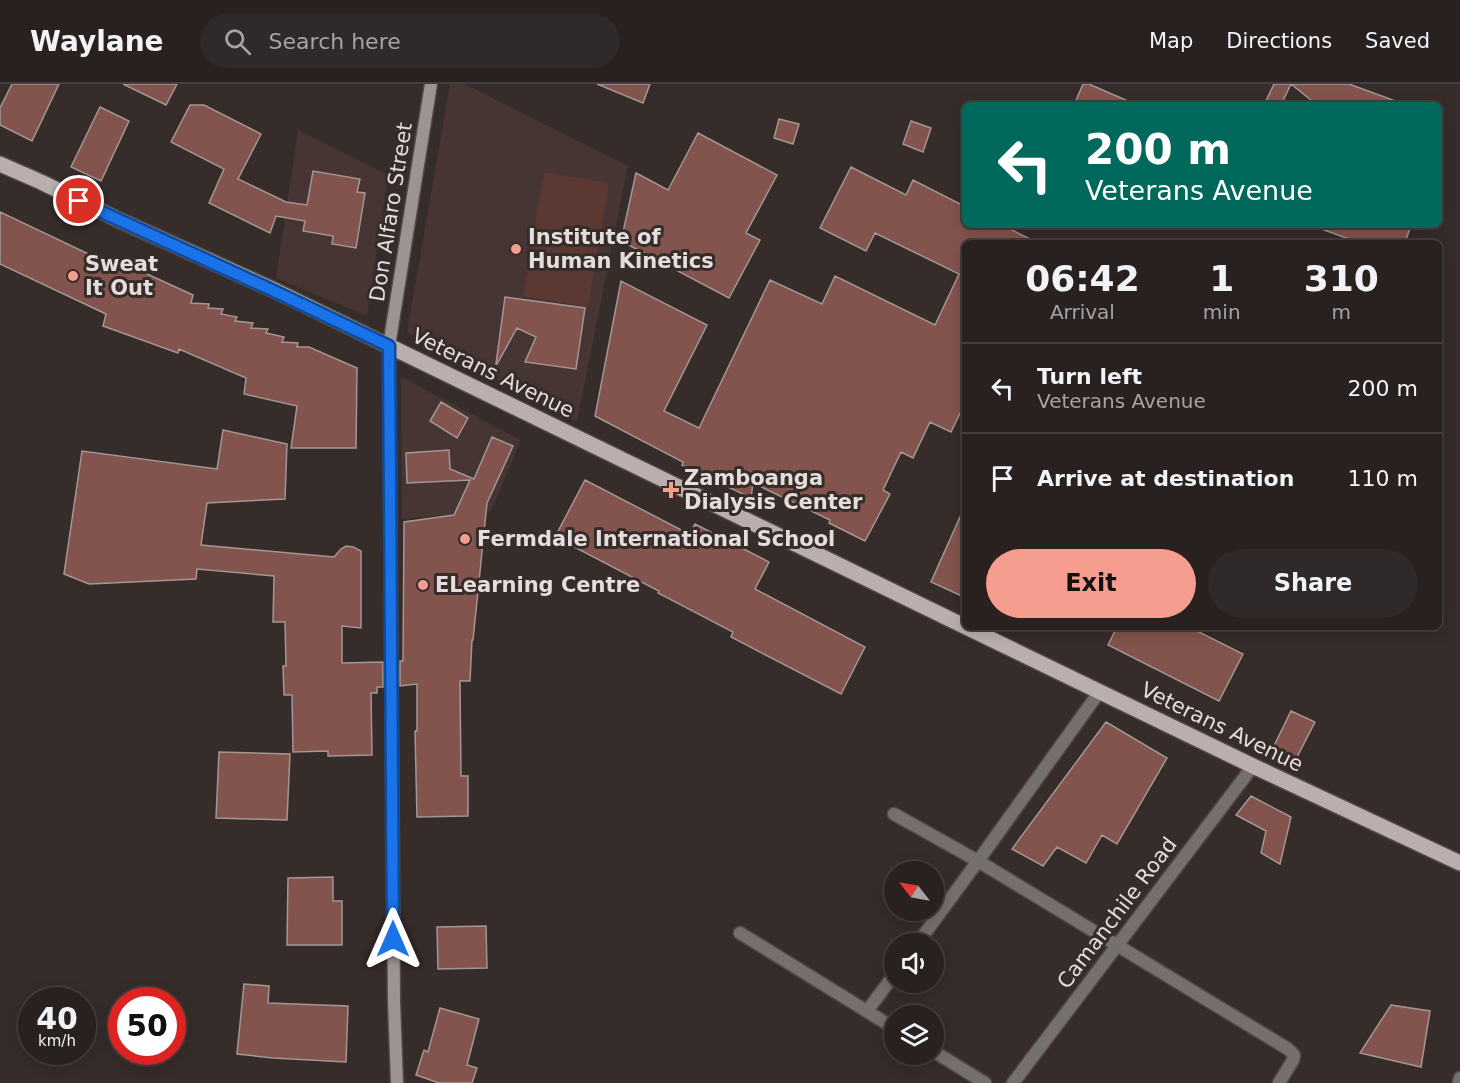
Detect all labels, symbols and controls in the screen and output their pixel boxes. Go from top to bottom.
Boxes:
search box [200,14,620,68]
text: Waylane [30,25,164,58]
icon: search [221,25,254,58]
text: Search here [269,29,401,54]
text: Map [1149,29,1193,53]
text: Directions [1226,29,1332,53]
text: Saved [1365,29,1430,53]
street label: Don Alfaro Street [365,121,417,303]
text: 200 m [1085,125,1231,174]
icon: left [986,126,1064,204]
pin [53,175,104,226]
text: Veterans Avenue [1085,175,1313,206]
icon: arrive [62,184,95,217]
place label: Institute of Human Kinetics [528,225,714,273]
marker: Institute of Human Kinetics [509,242,523,256]
place label: Sweat It Out [85,252,158,300]
text: 06:42 [1025,258,1140,299]
text: 1 [1209,258,1234,299]
text: 310 [1304,258,1379,299]
marker: Sweat It Out [66,269,80,283]
text: Arrival [1050,300,1115,324]
text: min [1203,300,1241,324]
text: m [1332,300,1351,324]
street label: Veterans Avenue [408,323,578,423]
text: Turn left [1037,364,1142,389]
icon: left [986,372,1019,405]
text: 200 m [1348,376,1418,401]
text: Veterans Avenue [1037,389,1206,413]
icon: arrive [986,462,1019,495]
place label: Zamboanga Dialysis Center [684,466,863,514]
text: Arrive at destination [1037,466,1294,491]
text: 110 m [1348,466,1418,491]
marker: Zamboanga Dialysis Center [662,481,680,499]
place label: Fermdale International School [477,527,835,551]
marker: Fermdale International School [458,532,472,546]
button: Exit [986,549,1196,618]
button: Share [1208,549,1418,618]
place label: ELearning Centre [435,573,640,597]
marker: ELearning Centre [416,578,430,592]
street label: Veterans Avenue [1137,677,1307,777]
street label: Camanchile Road [1052,833,1182,993]
north arrow [884,861,944,921]
map controls [884,861,944,1065]
position arrow [361,907,425,971]
button: sound [884,933,944,993]
speed limit sign: 50 [108,987,186,1065]
text: 40 [36,1001,78,1036]
button: layers [884,1005,944,1065]
text: km/h [38,1032,76,1050]

